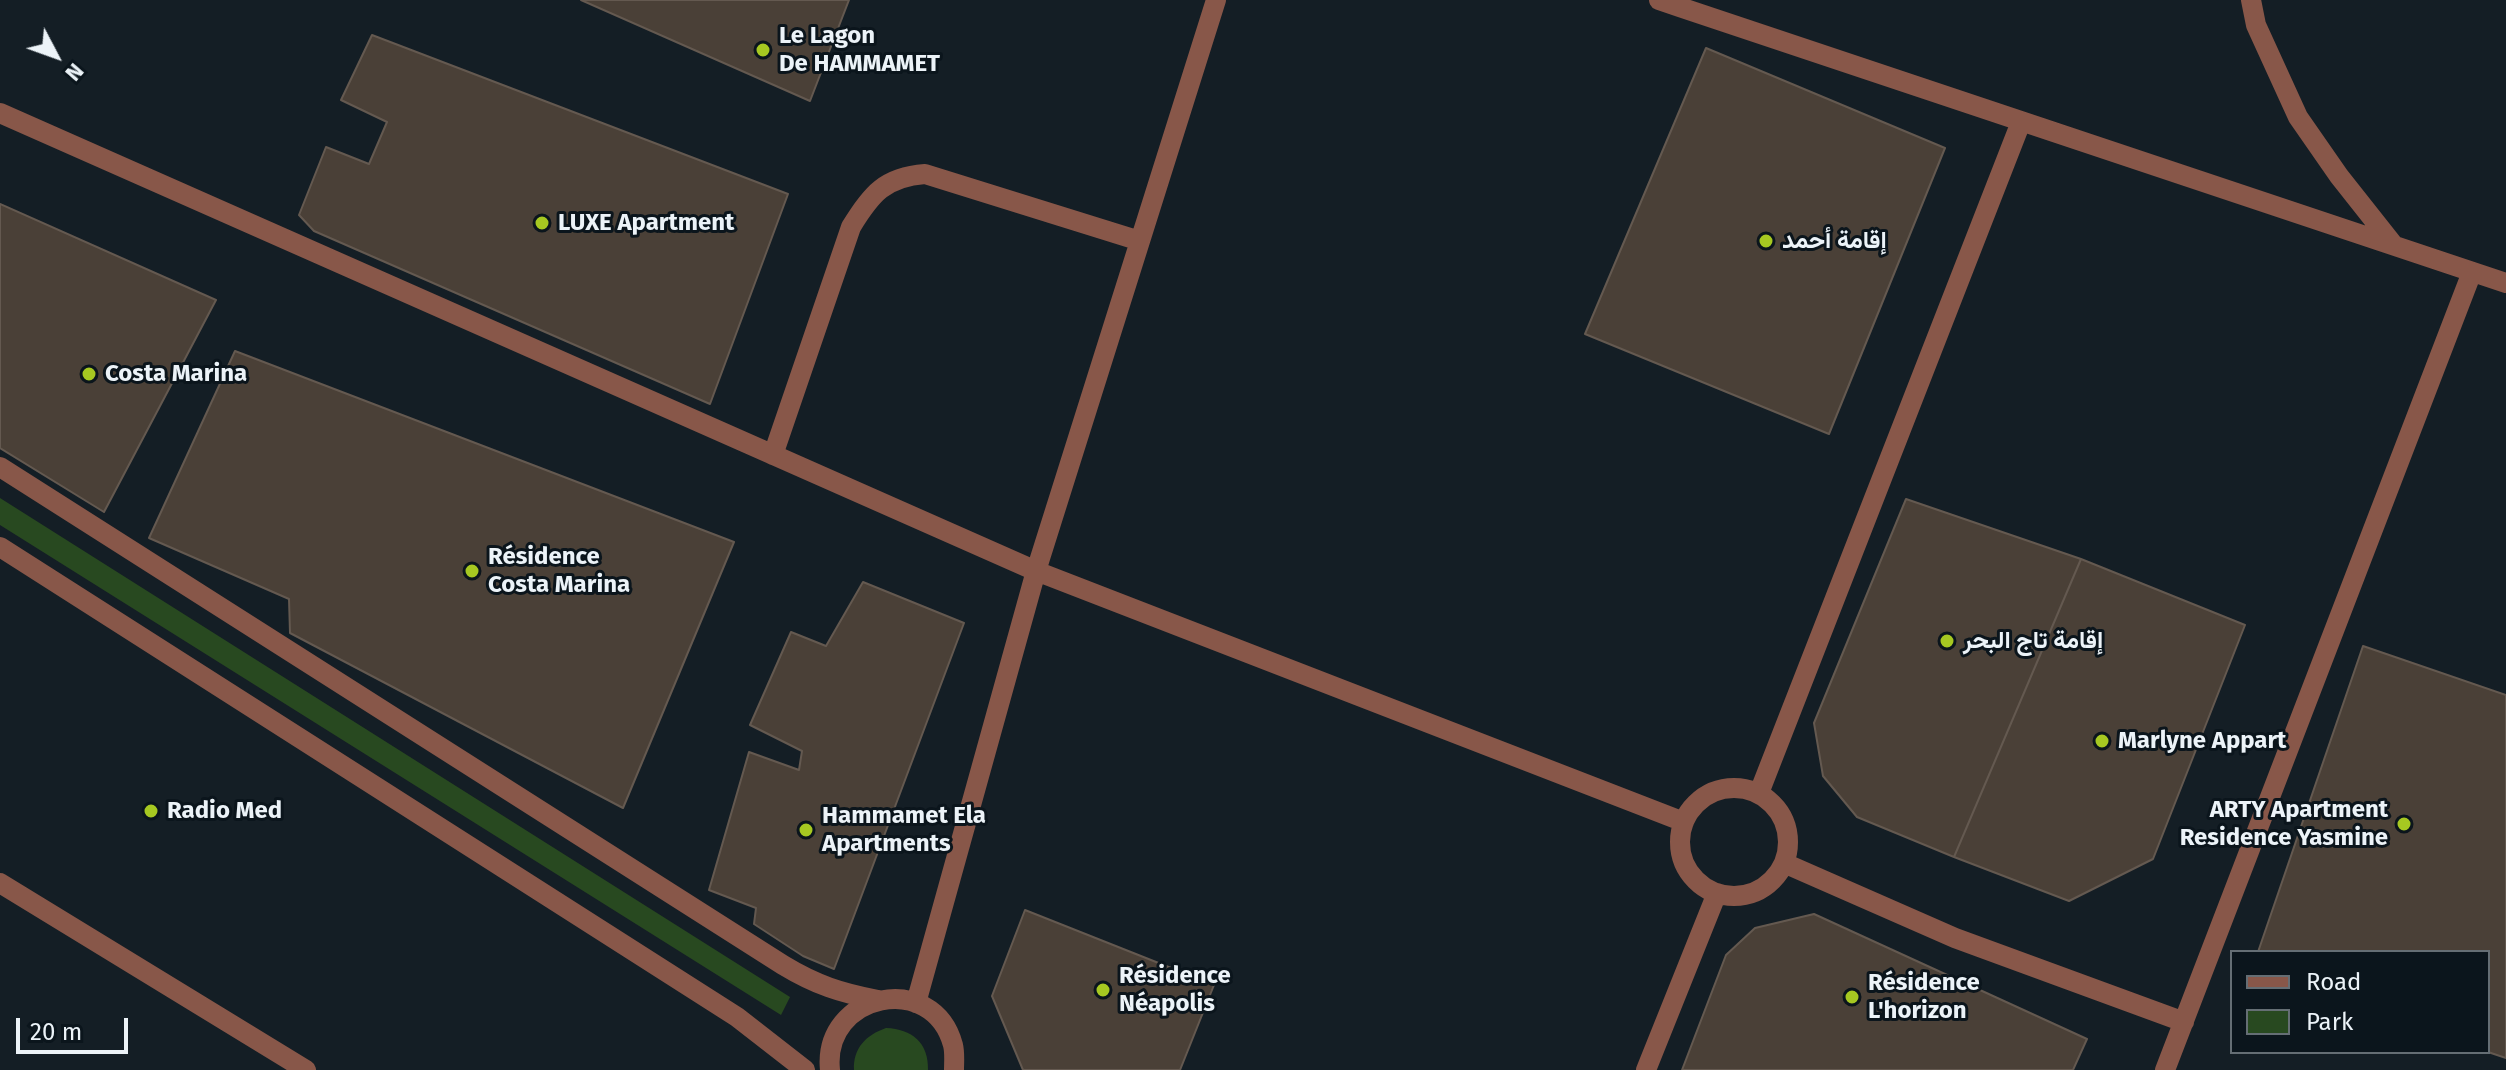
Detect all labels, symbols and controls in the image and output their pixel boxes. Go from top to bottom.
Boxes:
north arrow [16,16,96,96]
place label: Le Lagon De HAMMAMET [779,22,940,78]
marker: Le Lagon De HAMMAMET [754,41,772,59]
text: N [60,58,89,86]
place label: LUXE Apartment [558,209,734,237]
marker: LUXE Apartment [533,214,551,232]
place label: إقامة أحمد [1782,227,1887,255]
marker: إقامة أحمد [1757,232,1775,250]
place label: Costa Marina [105,360,247,388]
marker: Costa Marina [80,365,98,383]
place label: Résidence Costa Marina [488,543,630,599]
marker: Résidence Costa Marina [463,562,481,580]
place label: إقامة تاج البحر [1963,627,2103,655]
marker: إقامة تاج البحر [1938,632,1956,650]
place label: Marlyne Appart [2118,727,2286,755]
marker: Marlyne Appart [2093,732,2111,750]
place label: ARTY Apartment Residence Yasmine [2180,796,2388,852]
place label: Radio Med [167,797,282,825]
marker: Radio Med [142,802,160,820]
place label: Hammamet Ela Apartments [822,802,986,858]
marker: ARTY Apartment Residence Yasmine [2395,815,2413,833]
marker: Hammamet Ela Apartments [797,821,815,839]
legend [2230,950,2490,1054]
place label: Résidence Néapolis [1119,962,1231,1018]
text: Road [2306,968,2361,996]
place label: Résidence L'horizon [1868,969,1980,1025]
marker: Résidence Néapolis [1094,981,1112,999]
marker: Résidence L'horizon [1843,988,1861,1006]
scale bar [20,1002,132,1052]
text: Park [2306,1008,2353,1036]
text: 20 m [30,1018,82,1046]

